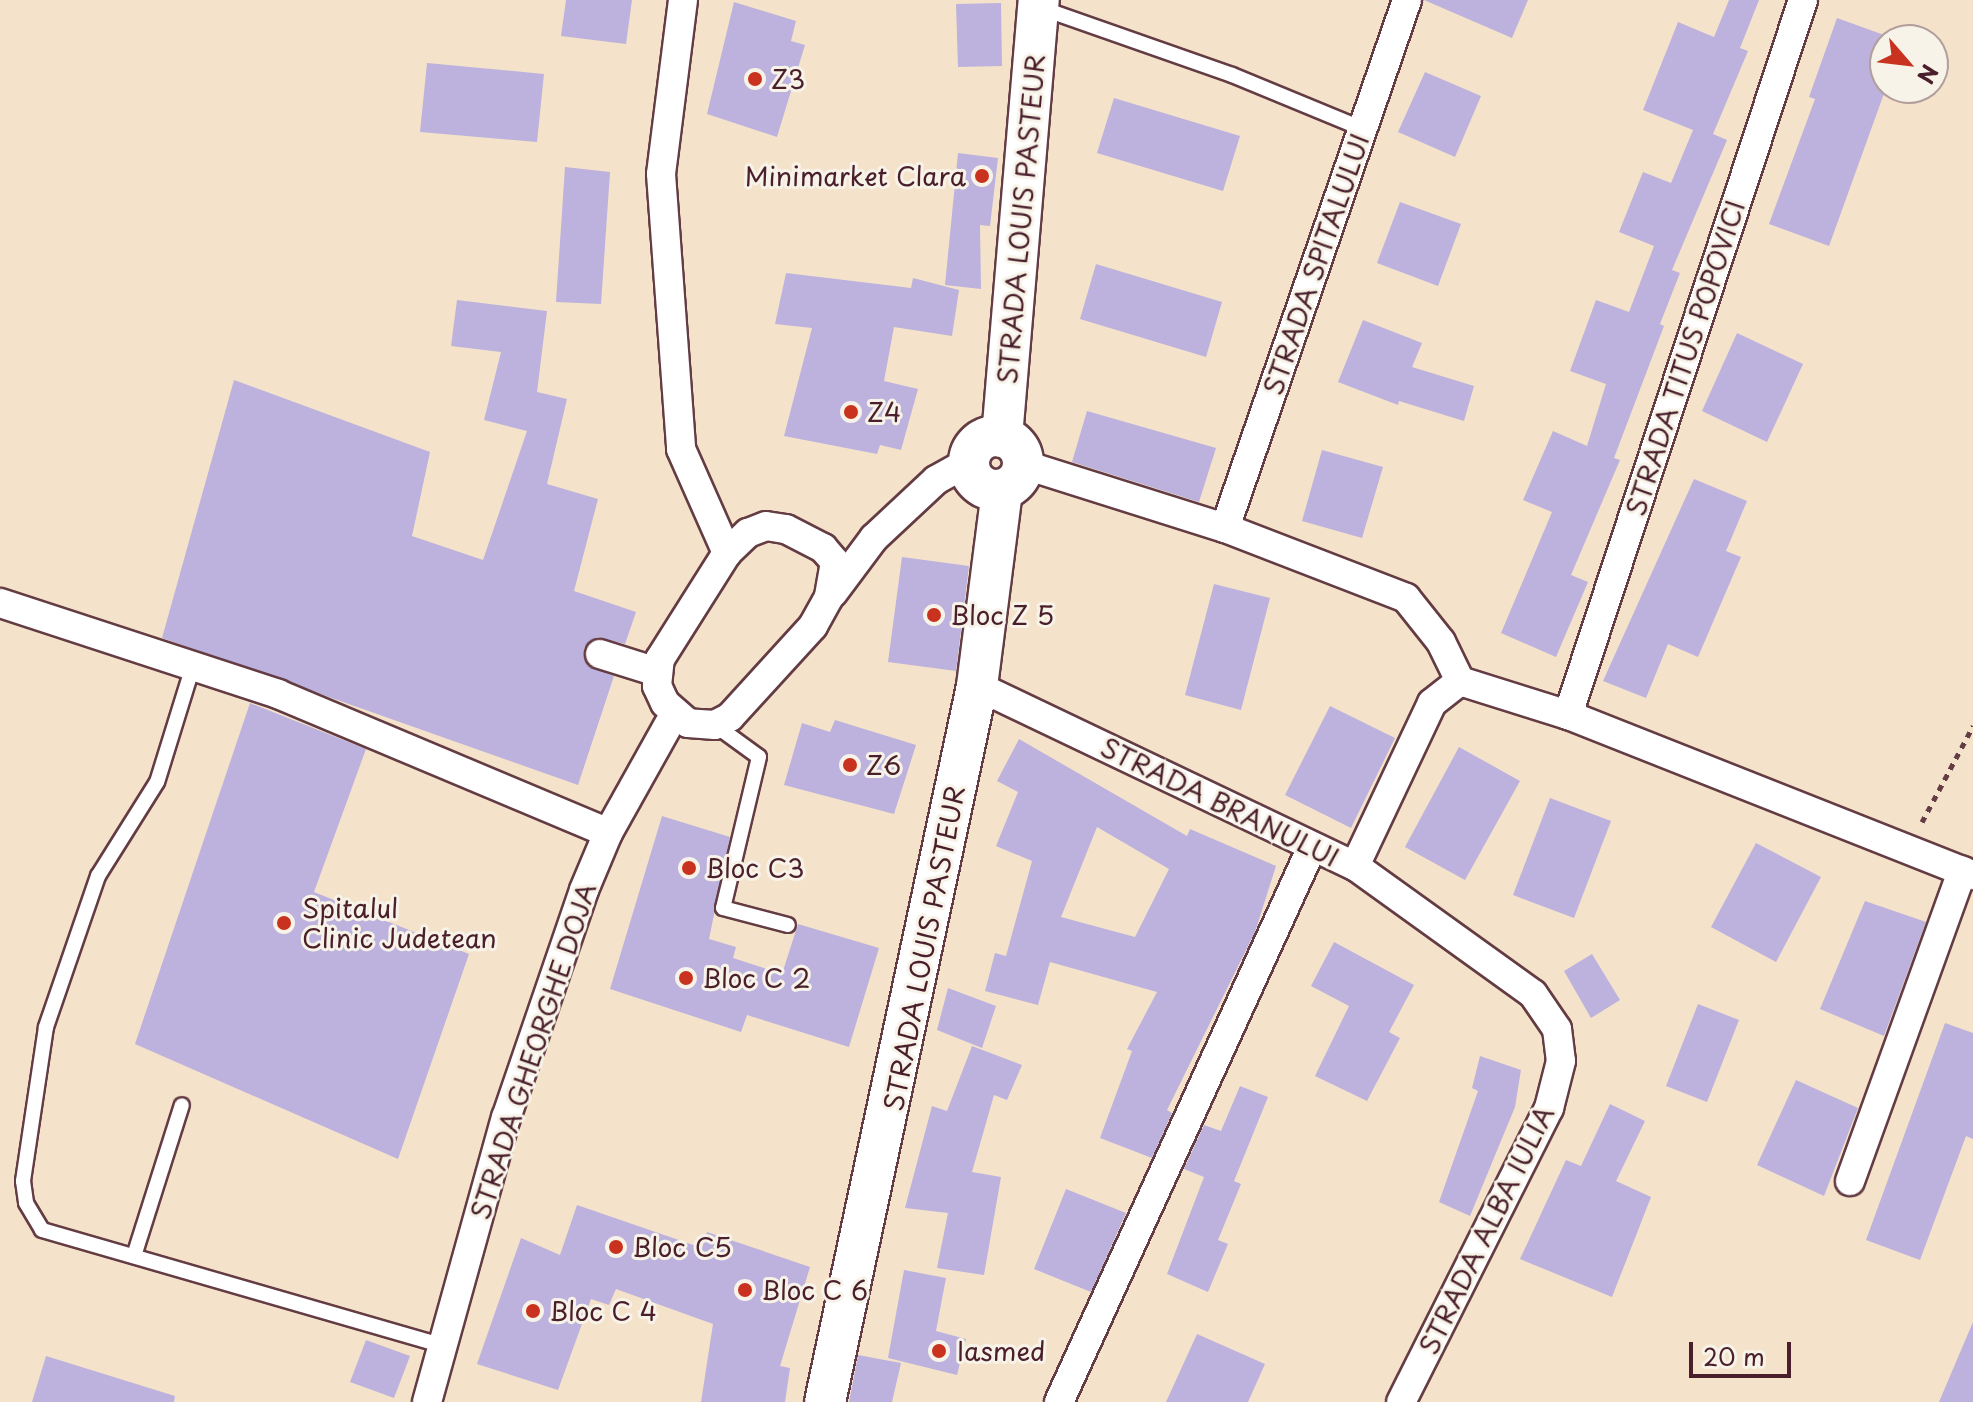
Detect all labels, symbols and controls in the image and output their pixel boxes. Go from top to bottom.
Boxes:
north arrow [1869,24,1949,104]
street label: STRADA LOUIS PASTEUR [991,52,1051,386]
text: N [1910,59,1948,90]
place label: Z3 [771,63,805,95]
marker: Z3 [746,70,764,88]
street label: STRADA SPITALULUI [1257,129,1375,399]
place label: Minimarket Clara [743,160,966,192]
marker: Minimarket Clara [973,167,991,185]
street label: STRADA TITUS POPOVICI [1619,195,1751,521]
place label: Z4 [867,396,901,428]
marker: Z4 [842,403,860,421]
place label: Bloc Z 5 [950,599,1055,631]
marker: Bloc Z 5 [925,606,943,624]
street label: STRADA BRANULUI [1096,731,1344,873]
place label: Z6 [866,749,901,781]
marker: Z6 [841,756,859,774]
street label: STRADA LOUIS PASTEUR [877,782,971,1114]
place label: Bloc C3 [705,852,805,884]
marker: Bloc C3 [680,859,698,877]
street label: STRADA GHEORGHE DOJA [463,877,603,1225]
place label: Spitalul Clinic Judetean [302,892,493,954]
marker: Spitalul Clinic Judetean [273,912,295,934]
place label: Bloc C 2 [702,962,811,994]
marker: Bloc C 2 [677,969,695,987]
street label: STRADA ALBA IULIA [1412,1100,1560,1360]
place label: Bloc C5 [632,1231,731,1263]
marker: Bloc C5 [607,1238,625,1256]
place label: Bloc C 6 [761,1274,870,1306]
marker: Bloc C 6 [736,1281,754,1299]
place label: Bloc C 4 [549,1295,657,1327]
marker: Bloc C 4 [524,1302,542,1320]
scale bar [1693,1326,1795,1376]
place label: Iasmed [957,1335,1045,1367]
text: 20 m [1703,1338,1765,1374]
marker: Iasmed [928,1340,950,1362]

